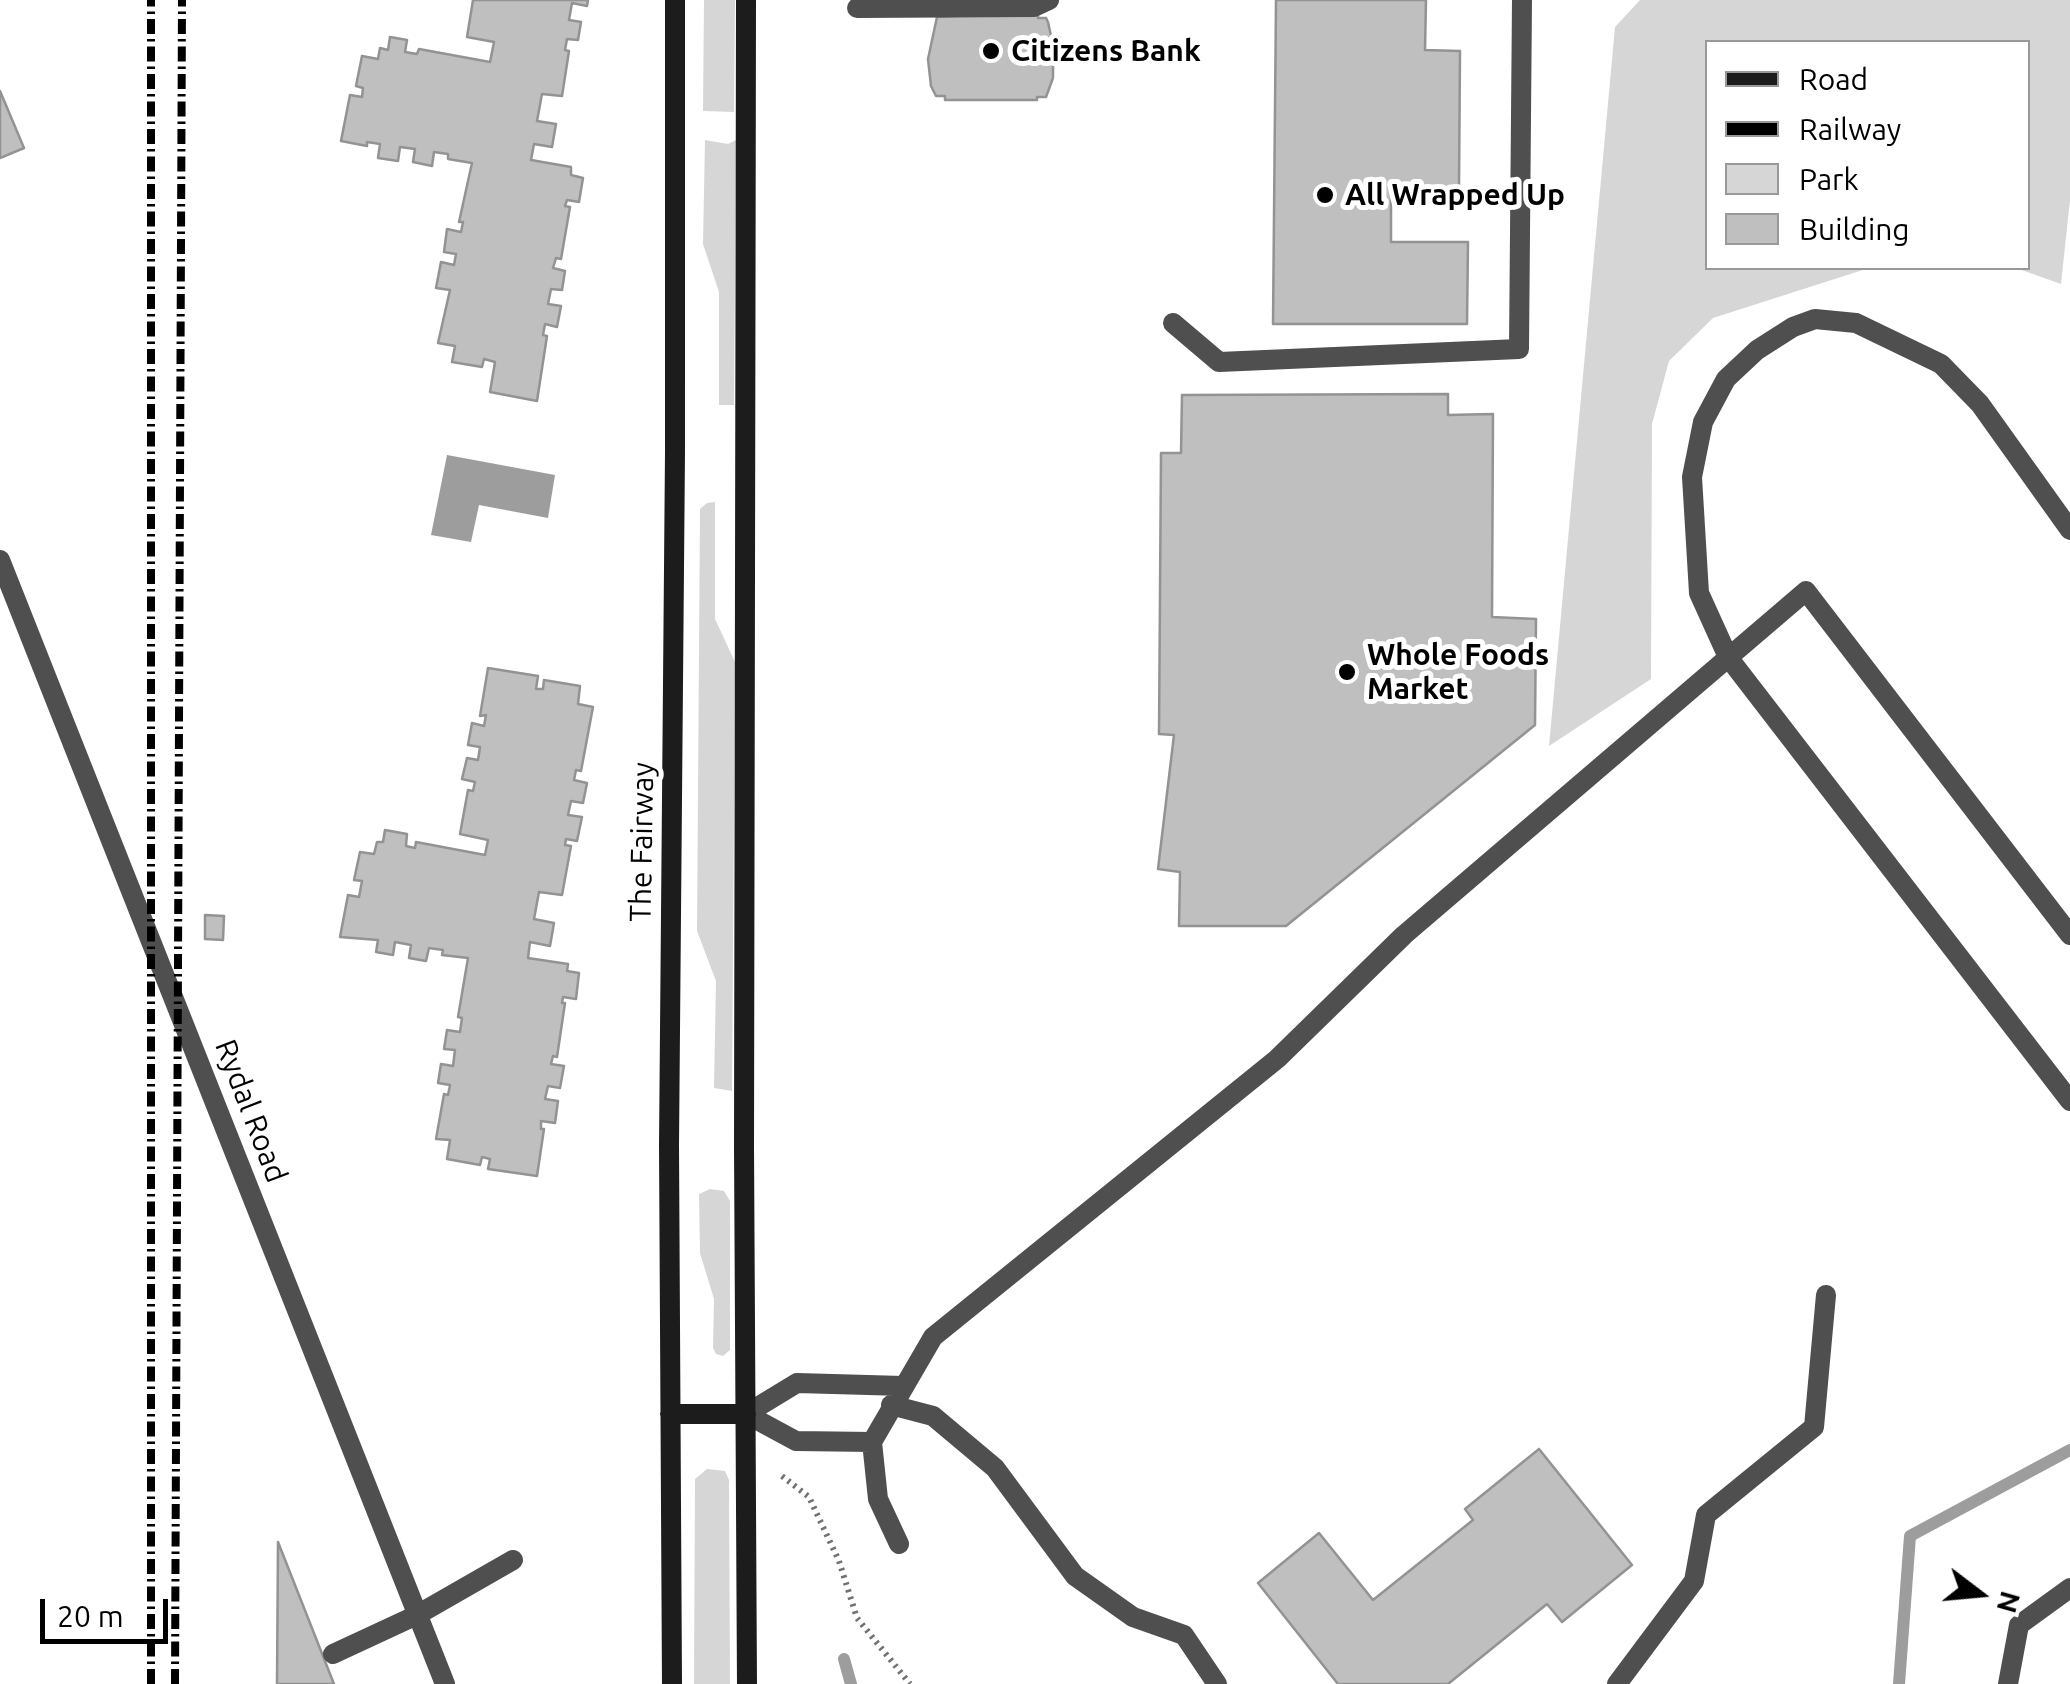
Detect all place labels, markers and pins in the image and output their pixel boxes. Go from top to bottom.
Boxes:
place label: Citizens Bank [1011,33,1201,69]
marker: Citizens Bank [980,40,1002,62]
place label: All Wrapped Up [1345,177,1565,213]
marker: All Wrapped Up [1314,184,1336,206]
place label: Whole Foods Market [1367,637,1549,708]
marker: Whole Foods Market [1336,661,1358,683]

